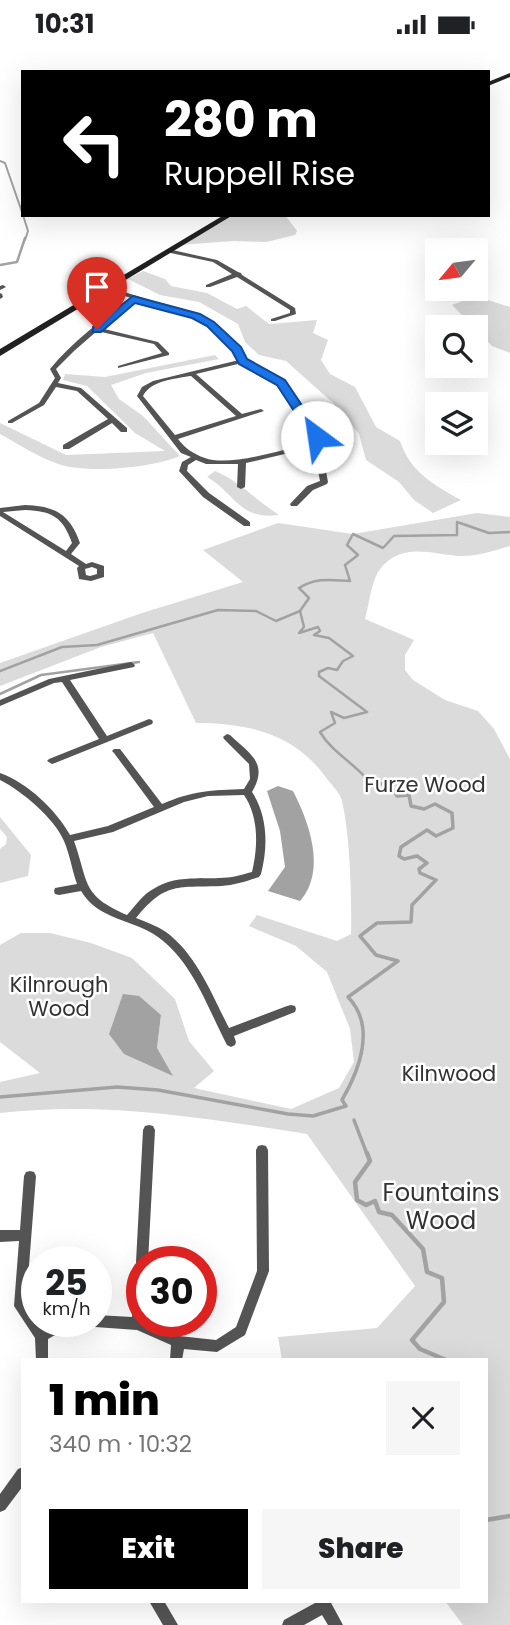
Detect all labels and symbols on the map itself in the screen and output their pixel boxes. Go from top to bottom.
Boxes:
north arrow [425,238,488,301]
pin [67,257,127,329]
position arrow [280,400,354,474]
park label: Furze Wood [364,770,486,799]
park label: Kilnrough Wood [10,970,108,1023]
park label: Kilnwood [402,1059,496,1088]
park label: Fountains Wood [383,1176,499,1237]
speed limit sign: 30 [126,1246,217,1337]

